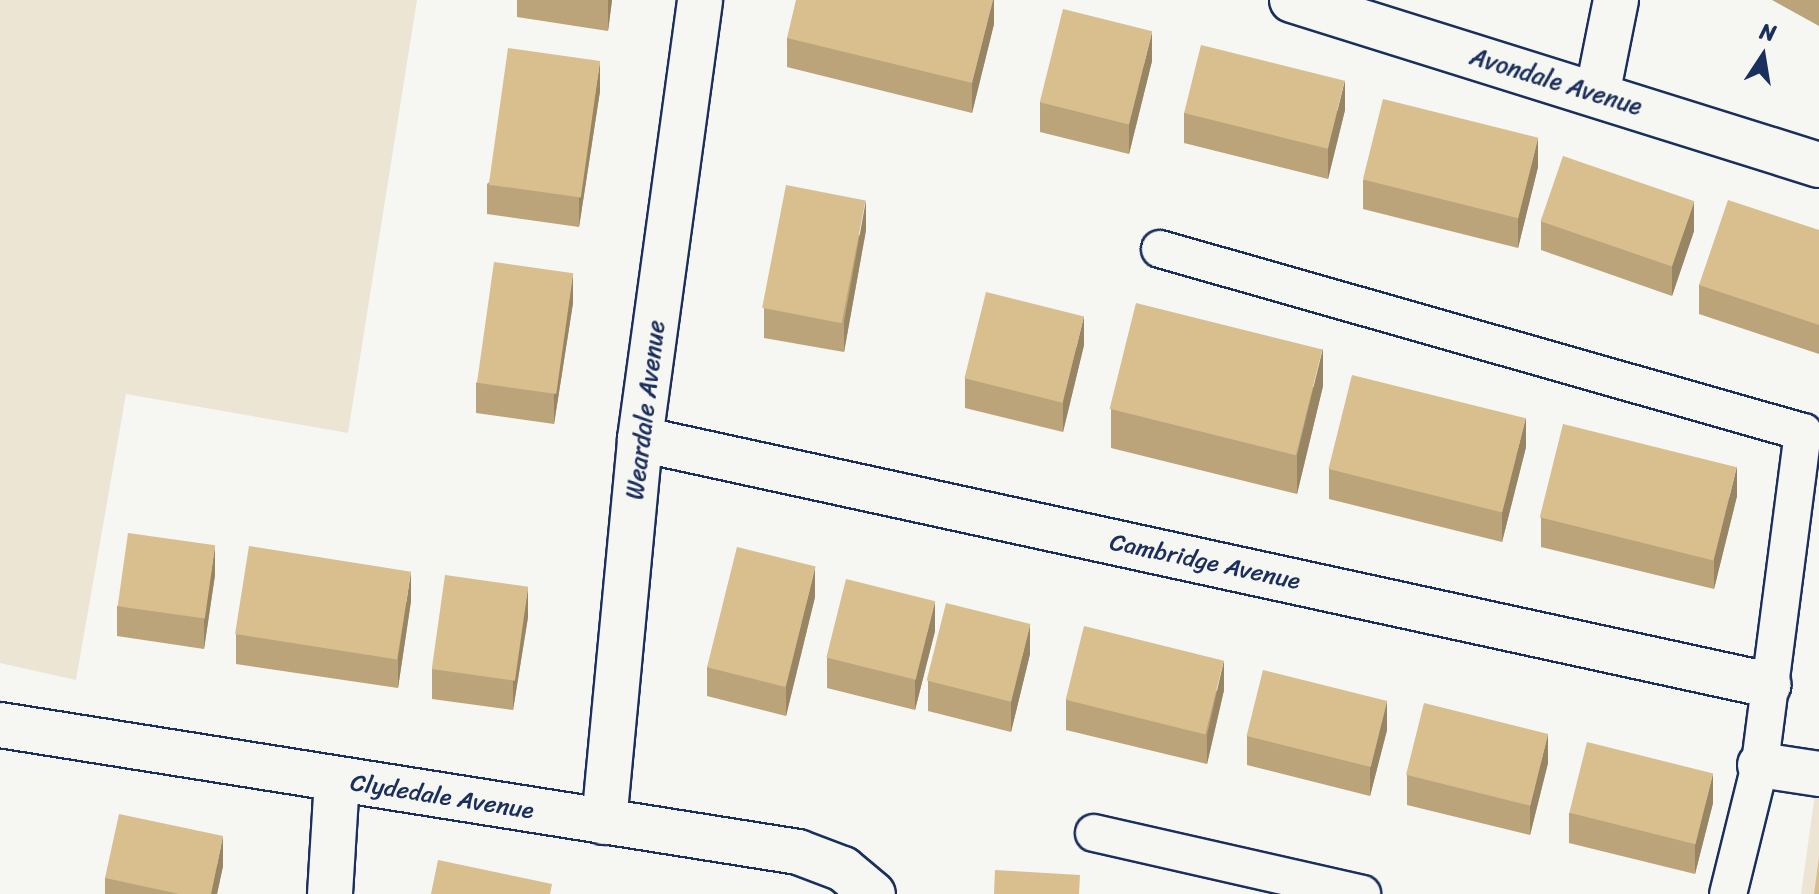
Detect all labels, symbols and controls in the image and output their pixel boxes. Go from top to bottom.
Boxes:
text: N [1757,11,1780,53]
north arrow [1723,16,1803,96]
street label: Avondale Avenue [1467,42,1645,122]
street label: Weardale Avenue [621,319,671,501]
street label: Cambridge Avenue [1107,528,1303,596]
street label: Clydedale Avenue [348,768,536,826]

